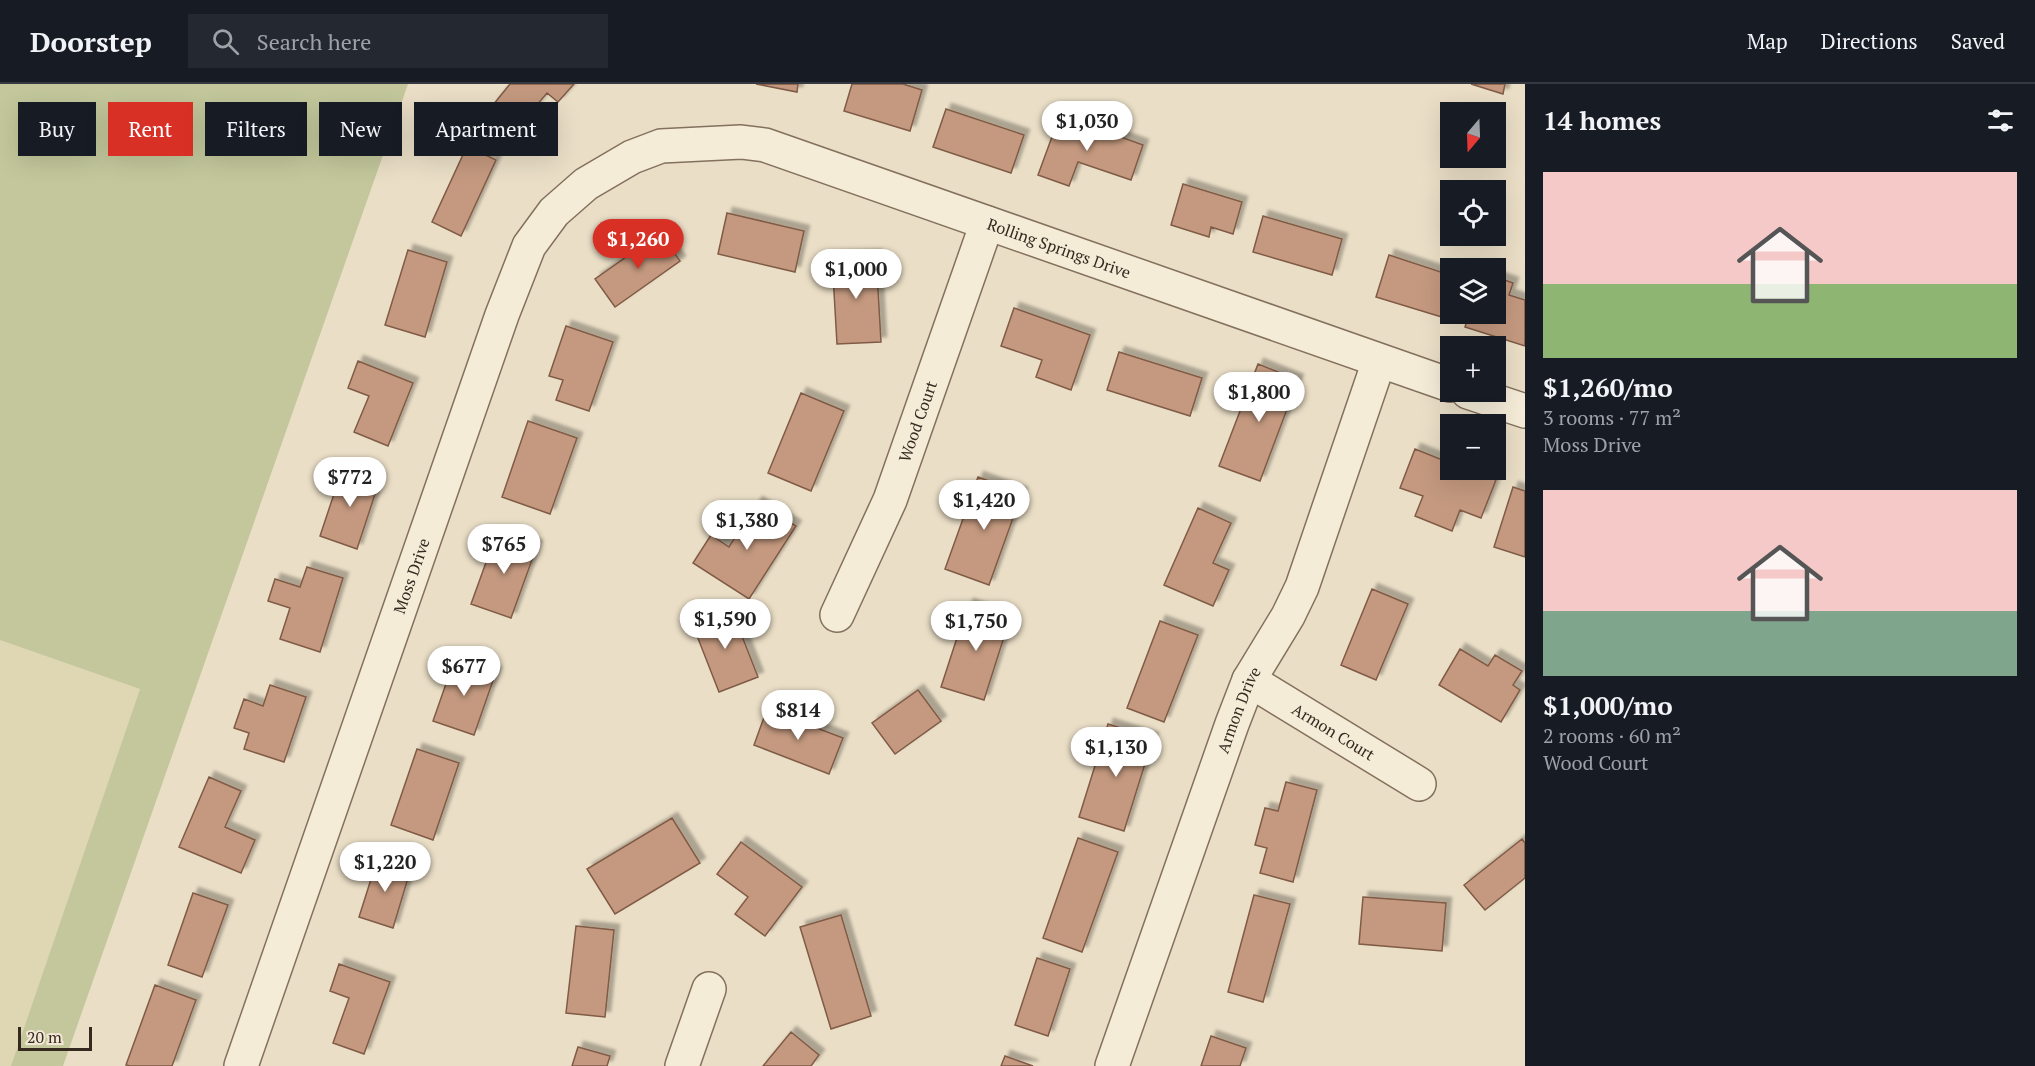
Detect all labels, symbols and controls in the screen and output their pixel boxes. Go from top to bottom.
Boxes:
search box [188,14,608,68]
text: Doorstep [30,23,152,60]
icon: search [209,25,242,58]
text: Search here [257,27,371,56]
text: Map [1747,27,1788,55]
text: Directions [1821,27,1918,55]
text: Saved [1951,27,2005,55]
pin: $1,030 [1038,101,1136,152]
chip: Buy [18,102,96,156]
chip: Rent [108,102,193,156]
chip: Filters [205,102,307,156]
chip: New [319,102,402,156]
chip: Apartment [414,102,558,156]
north arrow [1440,102,1506,168]
map controls [1440,102,1506,480]
text: 14 homes [1543,103,1661,137]
icon: filters [1984,104,2017,137]
text: $1,030 [1056,107,1118,134]
button: locate [1440,180,1506,246]
icon: home [1726,211,1834,319]
street label: Rolling Springs Drive [984,213,1134,283]
pin: $1,260 [589,219,687,270]
text: $1,260 [607,225,669,252]
pin: $1,000 [807,249,905,300]
text: $1,000 [825,255,887,282]
button: layers [1440,258,1506,324]
button: + [1440,336,1506,402]
text: $1,260/mo [1543,370,1673,404]
pin: $1,800 [1210,372,1308,423]
street label: Wood Court [893,378,942,465]
text: $1,800 [1228,378,1290,405]
text: 3 rooms · 77 m² [1543,404,1681,431]
button: − [1440,414,1506,480]
text: Moss Drive [1543,431,1641,458]
pin: $772 [314,457,386,508]
text: $772 [327,463,373,490]
pin: $1,420 [935,480,1033,531]
text: $1,420 [953,486,1015,513]
pin: $1,380 [698,500,796,551]
text: $1,380 [716,506,778,533]
pin: $765 [468,524,540,575]
icon: home [1726,529,1834,637]
text: $765 [481,530,527,557]
street label: Moss Drive [388,535,435,617]
pin: $1,590 [676,599,774,650]
pin: $1,750 [927,601,1025,652]
text: $1,590 [694,605,756,632]
text: $1,750 [945,607,1007,634]
pin: $677 [428,646,500,697]
text: $677 [441,652,487,679]
street label: Armon Drive [1212,662,1266,756]
text: $1,000/mo [1543,688,1673,722]
pin: $814 [762,690,834,741]
text: $814 [775,696,821,723]
street label: Armon Court [1288,698,1379,765]
text: 2 rooms · 60 m² [1543,722,1681,749]
pin: $1,130 [1067,727,1165,778]
text: $1,130 [1085,733,1147,760]
text: Wood Court [1543,749,1649,776]
pin: $1,220 [336,842,434,893]
text: $1,220 [354,848,416,875]
scale bar [18,1024,92,1052]
text: 20 m [27,1026,62,1048]

